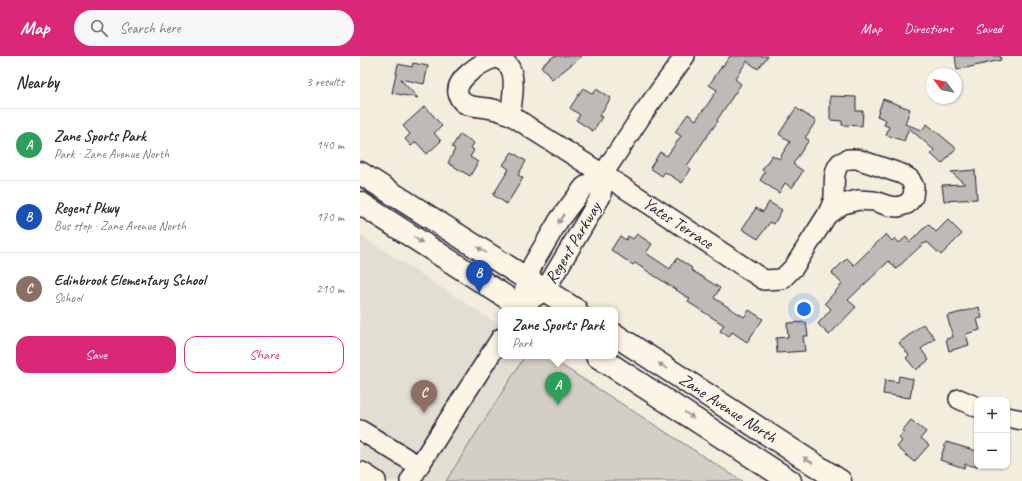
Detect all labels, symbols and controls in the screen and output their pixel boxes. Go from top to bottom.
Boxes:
search box [74,10,354,46]
text: Map [20,16,50,40]
icon: search [88,17,110,39]
text: Search here [120,19,181,38]
text: Map [861,20,882,37]
text: Directions [904,20,953,37]
text: Saved [975,20,1002,37]
north arrow [926,68,962,104]
text: Nearby [16,72,59,93]
text: 3 results [306,74,344,90]
text: Zane Sports Park [54,127,146,146]
text: A [26,137,32,153]
text: 140 m [316,137,344,153]
text: Park · Zane Avenue North [54,146,169,162]
street label: Yates Terrace [639,193,718,254]
street label: Regent Parkway [540,197,606,288]
text: Regent Pkwy [54,199,119,218]
text: B [26,209,32,225]
text: 170 m [316,209,344,225]
one-way arrow [557,213,565,224]
text: Bus stop · Zane Avenue North [54,218,186,234]
one-way arrow [413,236,423,244]
one-way arrow [476,247,488,254]
pin: B [466,260,492,293]
text: Edinbrook Elementary School [54,271,205,290]
text: C [26,281,32,297]
text: 210 m [316,281,344,297]
text: School [54,290,82,306]
your location [794,299,814,319]
popup [498,307,618,359]
text: Zane Sports Park [512,316,604,335]
text: Park [512,335,533,351]
button: Save [16,336,176,373]
button: Share [184,336,344,373]
one-way arrow [657,363,669,370]
street label: Zane Avenue North [675,369,781,448]
pin: A [545,372,571,405]
pin: C [411,380,437,413]
map controls [974,397,1010,469]
button: + [974,397,1010,433]
one-way arrow [684,411,694,419]
button: − [974,433,1010,469]
one-way arrow [803,456,813,464]

